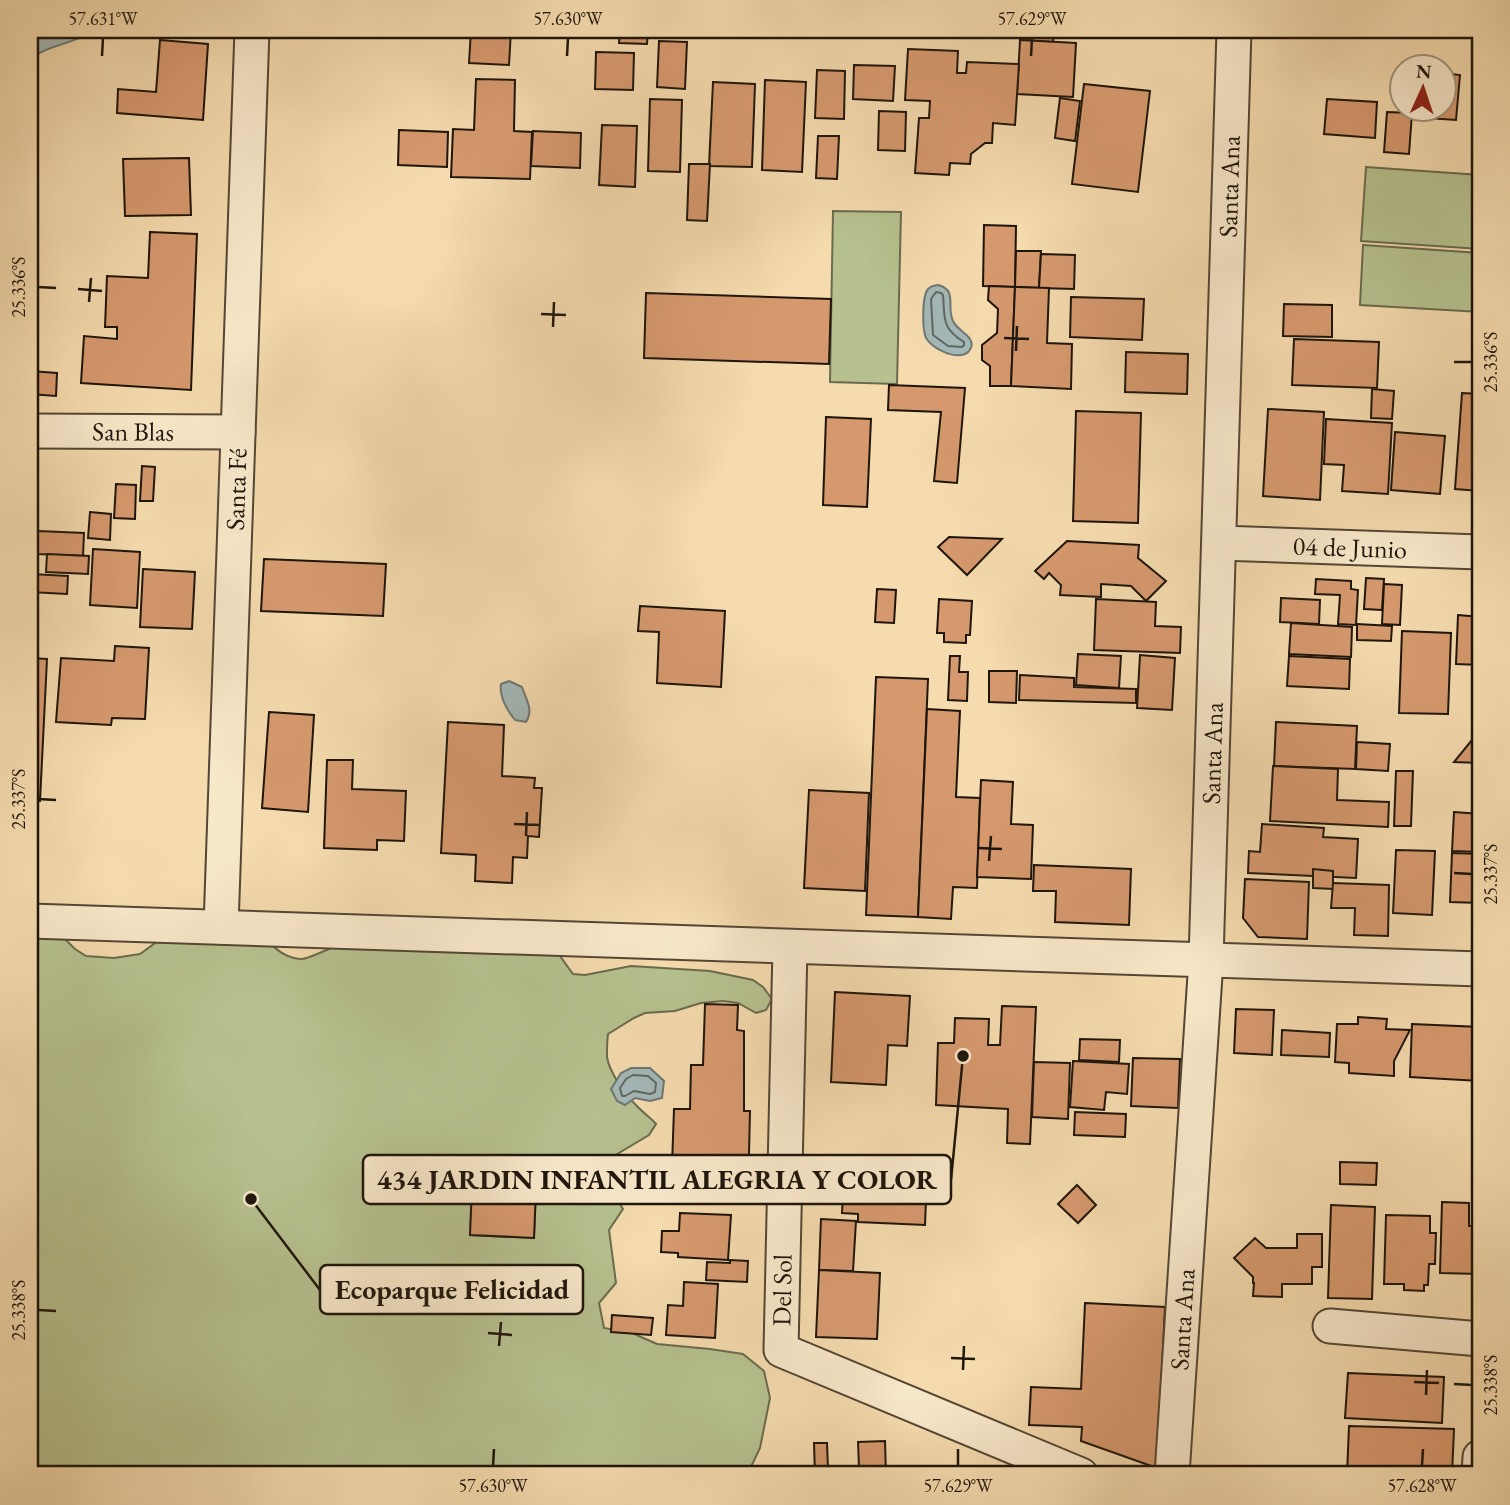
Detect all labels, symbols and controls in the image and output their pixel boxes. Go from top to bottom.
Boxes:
text: 57.631°W [68,7,138,30]
text: 57.630°W [533,7,603,30]
text: 57.629°W [997,7,1067,30]
north arrow [1388,52,1458,122]
text: N [1416,59,1433,84]
street label: Santa Ana [1211,134,1248,238]
text: 25.336°S [7,257,30,317]
text: 25.336°S [1479,332,1502,392]
street label: San Blas [92,414,174,449]
street label: Santa Fé [218,447,255,531]
street label: 04 de Junio [1292,529,1408,566]
street label: Santa Ana [1194,701,1231,805]
text: 25.337°S [7,769,30,829]
text: 25.337°S [1479,844,1502,904]
callout: 434 JARDIN INFANTIL ALEGRIA Y COLOR [363,1155,951,1204]
text: 434 JARDIN INFANTIL ALEGRIA Y COLOR [377,1161,938,1197]
street label: Del Sol [764,1254,800,1326]
callout: Ecoparque Felicidad [320,1265,583,1314]
street label: Santa Ana [1162,1267,1203,1371]
text: Ecoparque Felicidad [335,1271,570,1307]
text: 25.338°S [7,1280,30,1340]
text: 25.338°S [1479,1355,1502,1415]
text: 57.630°W [458,1474,528,1497]
text: 57.629°W [923,1474,993,1497]
text: 57.628°W [1387,1474,1457,1497]

